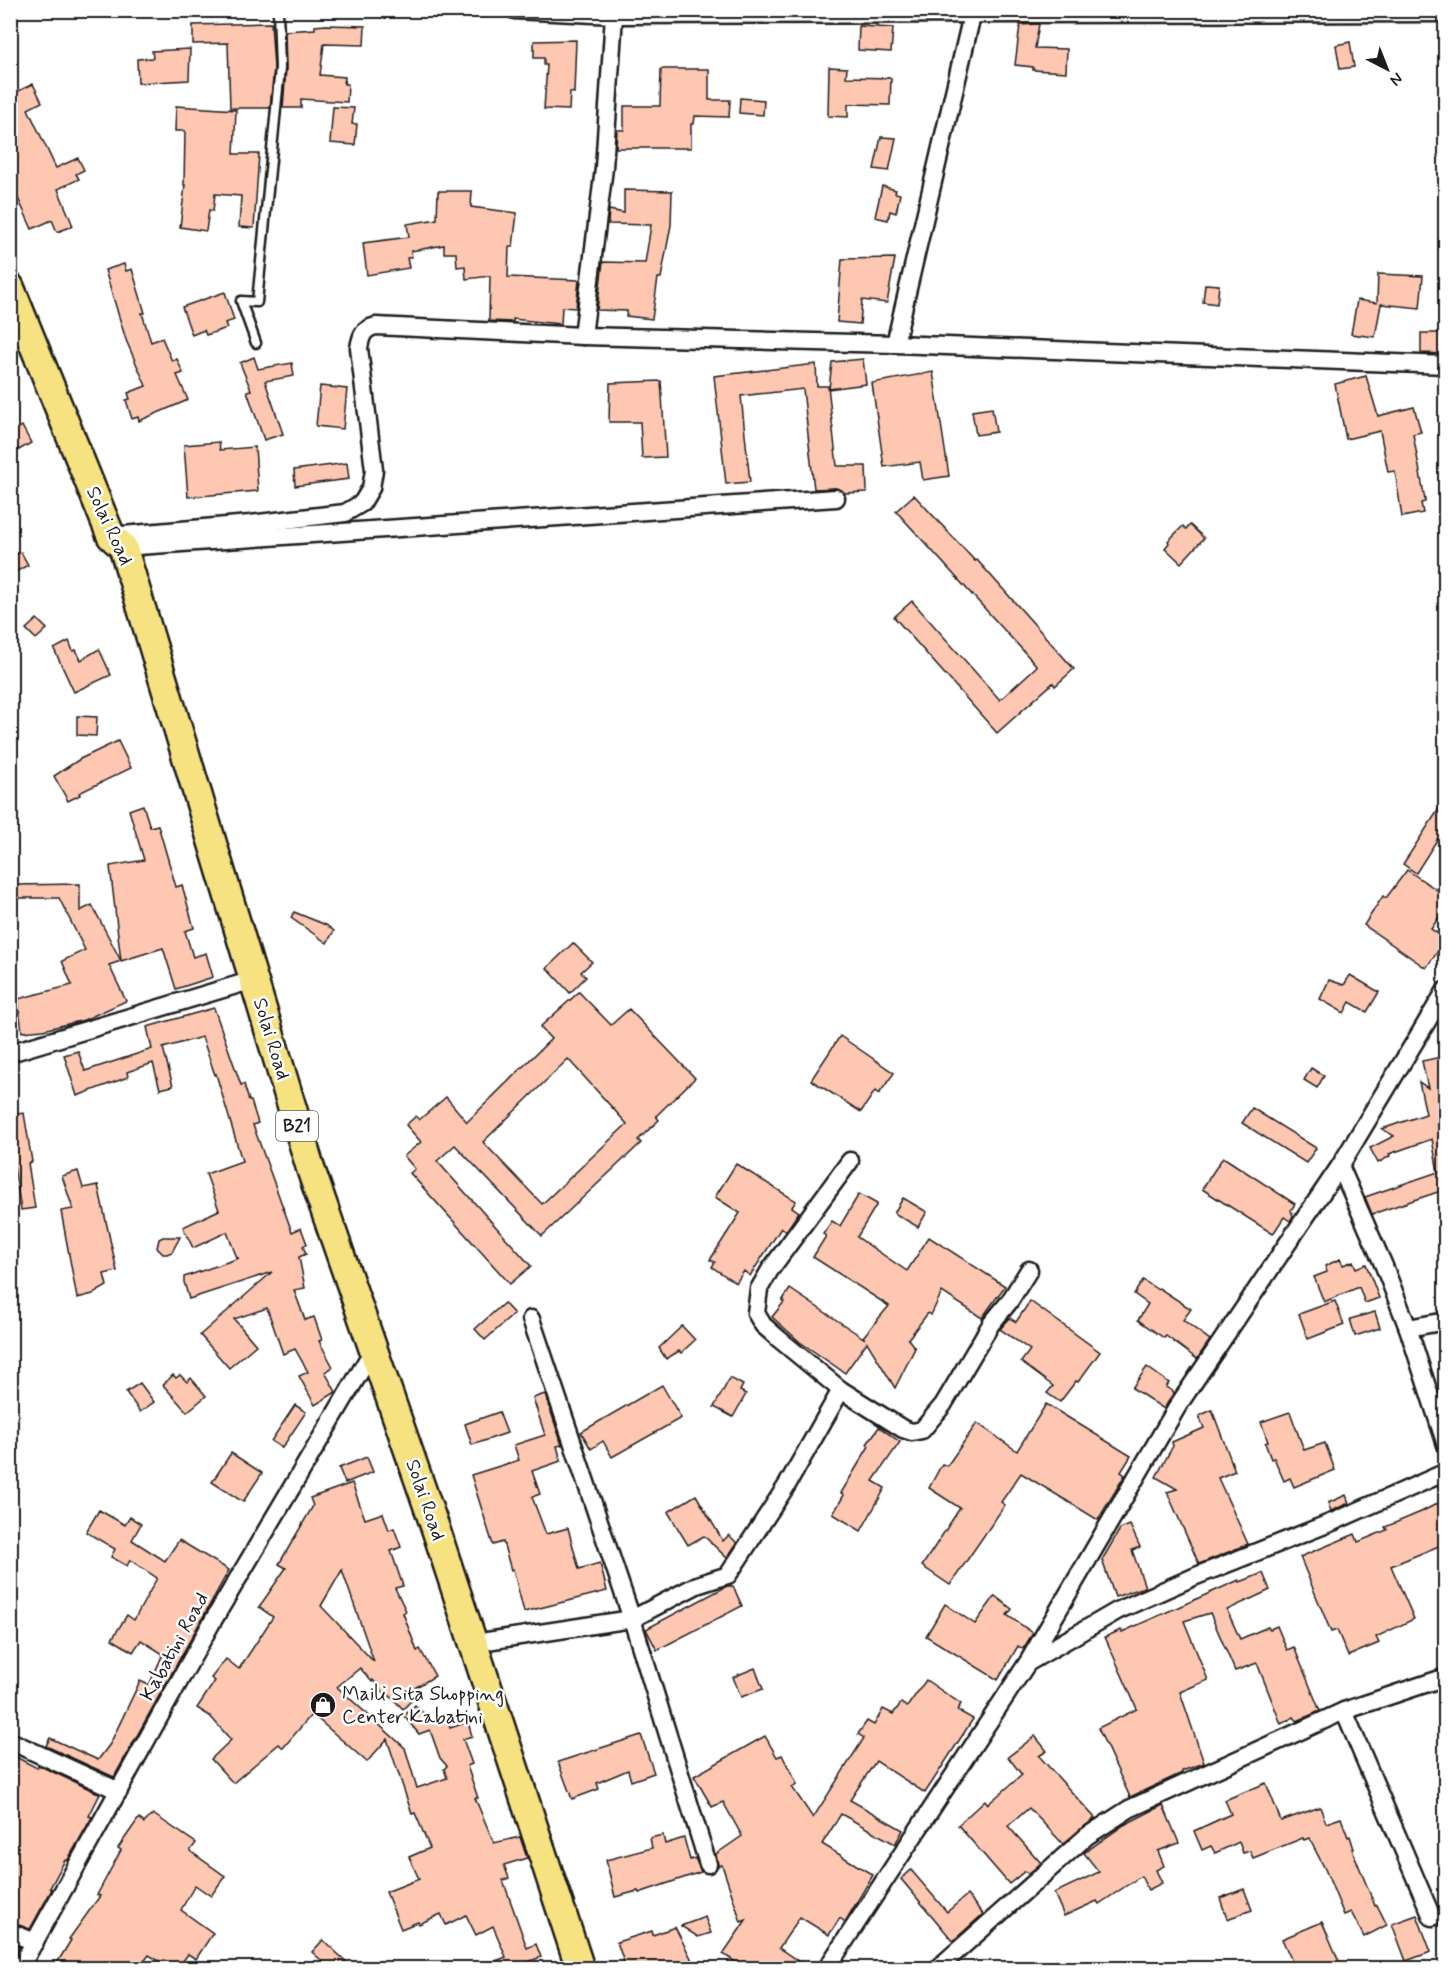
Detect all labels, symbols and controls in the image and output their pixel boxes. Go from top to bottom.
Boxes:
north arrow [1357,39,1417,99]
text: N [1385,68,1407,90]
street label: Solai Road [79,482,139,570]
street label: Solai Road [246,995,296,1083]
road number: B21 [276,1111,318,1141]
street label: Solai Road [399,1456,451,1544]
street label: Kabatini Road [134,1588,216,1706]
place label: Maili Sita Shopping Center Kabatini [342,1681,504,1731]
shop icon: Maili Sita Shopping Center Kabatini [308,1690,338,1720]

